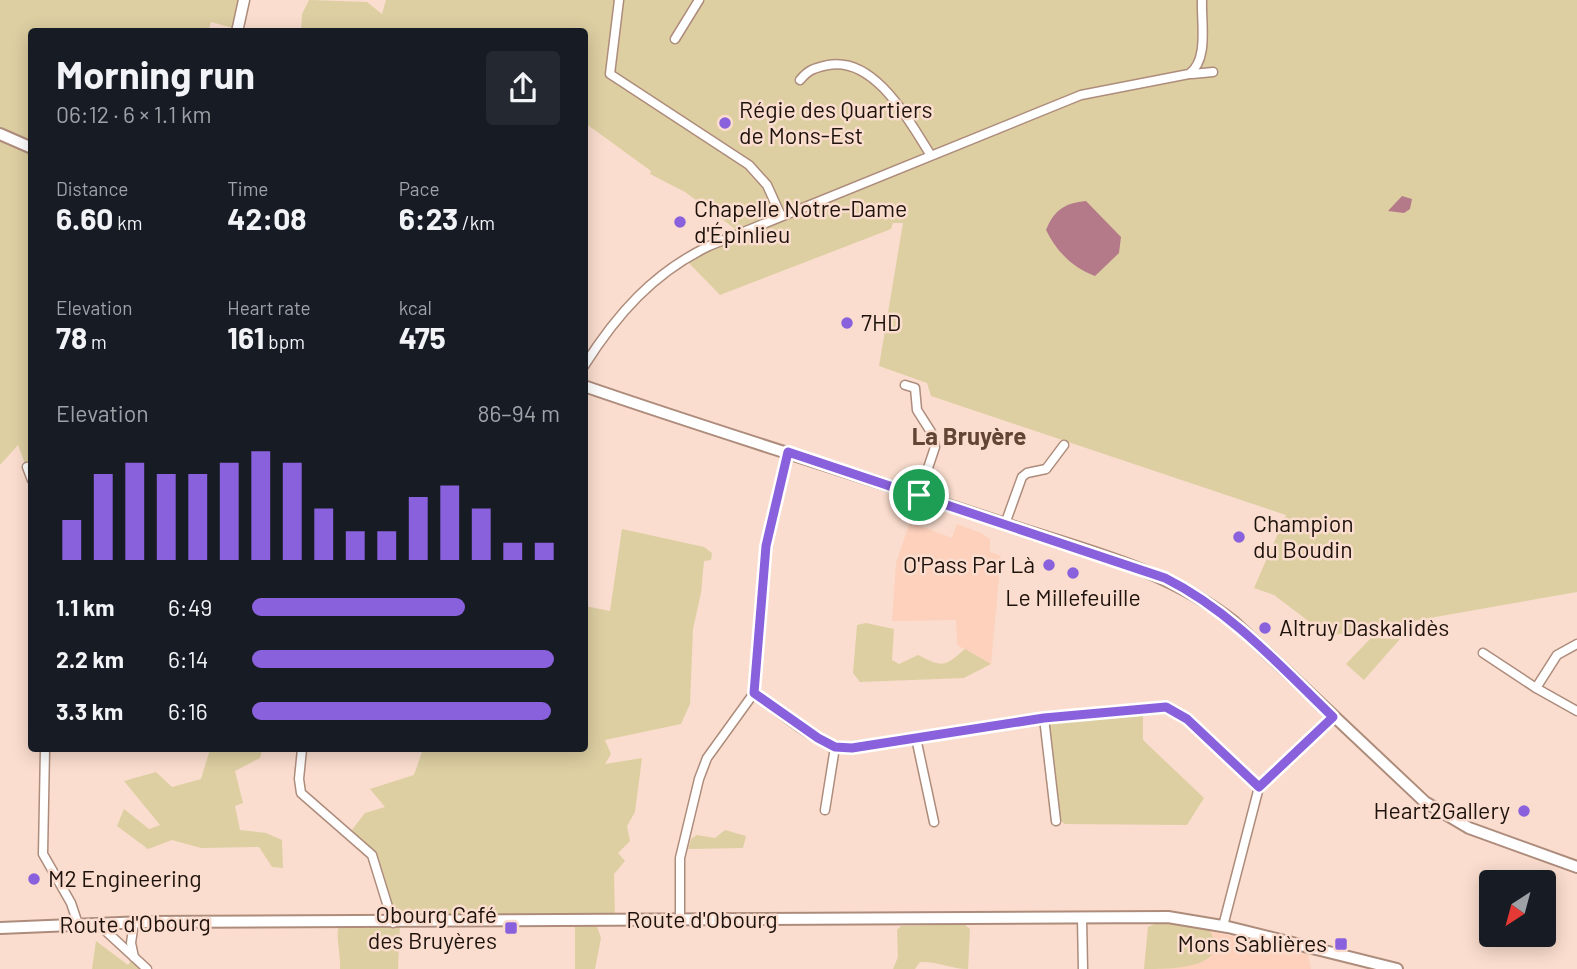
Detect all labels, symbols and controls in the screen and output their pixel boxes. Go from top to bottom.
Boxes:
text: Morning run [56,51,255,97]
button: share [486,51,560,125]
place label: Régie des Quartiers de Mons-Est [739,95,932,149]
text: 06:12 · 6 × 1.1 km [56,100,211,128]
marker: Régie des Quartiers de Mons-Est [717,115,733,131]
text: Distance [56,177,128,200]
text: Time [227,177,268,200]
text: Pace [399,177,440,200]
place label: Chapelle Notre-Dame d'Épinlieu [694,194,907,248]
text: 6.60 [56,200,113,236]
text: 42:08 [227,200,307,236]
text: 6:23 [399,200,458,236]
text: km [113,211,142,234]
text: /km [458,211,495,234]
marker: Chapelle Notre-Dame d'Épinlieu [672,214,688,230]
text: Elevation [56,296,133,319]
text: Heart rate [227,296,311,319]
text: kcal [399,296,432,319]
place label: 7HD [861,308,901,336]
marker: 7HD [839,315,855,331]
text: 78 [56,319,87,355]
text: 161 [227,319,264,355]
text: 475 [399,319,446,355]
text: m [87,330,107,353]
text: bpm [264,330,305,353]
text: Elevation [56,399,149,427]
text: 86–94 m [478,399,560,427]
district label: La Bruyère [912,421,1026,450]
pin [889,465,949,525]
icon: arrive [900,476,938,514]
place label: Champion du Boudin [1253,509,1354,563]
marker: Champion du Boudin [1231,529,1247,545]
place label: O'Pass Par Là [903,550,1035,578]
marker: O'Pass Par Là [1041,557,1057,573]
marker: Le Millefeuille [1065,565,1081,581]
place label: Le Millefeuille [1005,583,1141,611]
text: 1.1 km [56,593,115,621]
text: 6:49 [168,593,212,621]
place label: Altruy Daskalidès [1279,613,1449,641]
marker: Altruy Daskalidès [1257,620,1273,636]
text: 2.2 km [56,645,124,673]
text: 6:14 [168,645,208,673]
text: 3.3 km [56,697,123,725]
text: 6:16 [168,697,208,725]
place label: Heart2Gallery [1374,796,1510,824]
marker: Heart2Gallery [1516,803,1532,819]
place label: M2 Engineering [48,864,202,892]
north arrow [1479,870,1556,947]
map controls [1479,870,1556,947]
marker: M2 Engineering [26,871,42,887]
place label: Obourg Café des Bruyères [368,900,497,954]
street label: Route d'Obourg [626,905,778,933]
street label: Route d'Obourg [59,908,211,938]
marker: Obourg Café des Bruyères [503,920,519,936]
place label: Mons Sablières [1177,929,1327,957]
marker: Mons Sablières [1333,936,1349,952]

